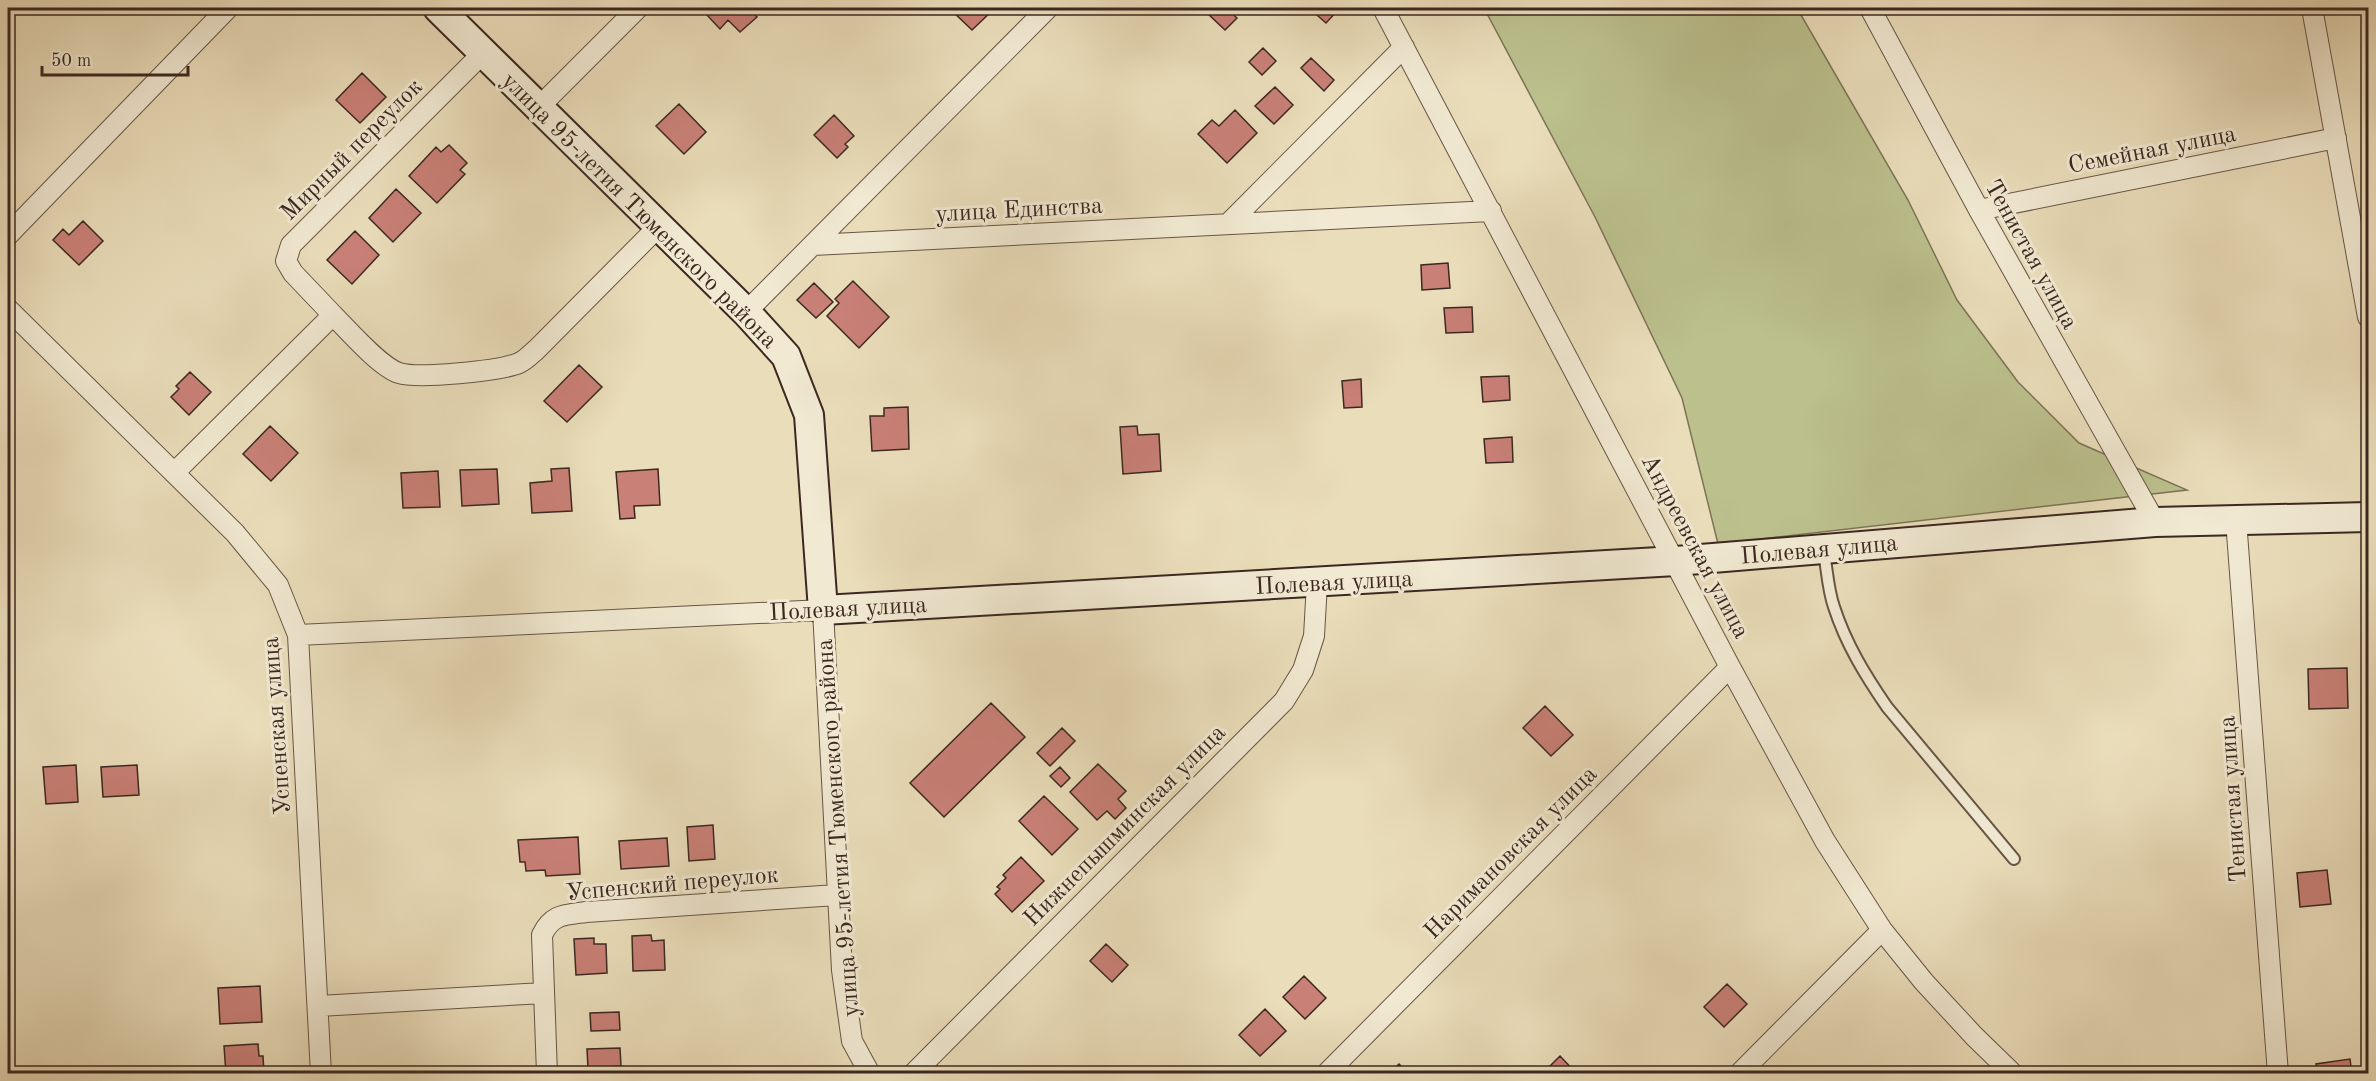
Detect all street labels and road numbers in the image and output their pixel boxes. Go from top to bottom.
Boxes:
street label: улица 95-летия Тюменского района [496,69,781,354]
street label: Мирный переулок [277,75,428,226]
street label: Семейная улица [2066,123,2238,179]
street label: Тенистая улица [1979,176,2081,334]
street label: улица Единства [935,195,1104,227]
street label: Андреевская улица [1636,451,1753,643]
street label: Полевая улица [1739,532,1899,570]
street label: Полевая улица [1255,568,1414,600]
street label: Полевая улица [769,594,928,626]
street label: Успенская улица [260,636,296,816]
street label: улица 95-летия Тюменского района [814,638,864,1018]
street label: Тенистая улица [2216,715,2252,883]
street label: Нижнепышминская улица [1020,721,1231,932]
street label: Наримановская улица [1420,762,1602,944]
street label: Успенский переулок [565,864,780,906]

